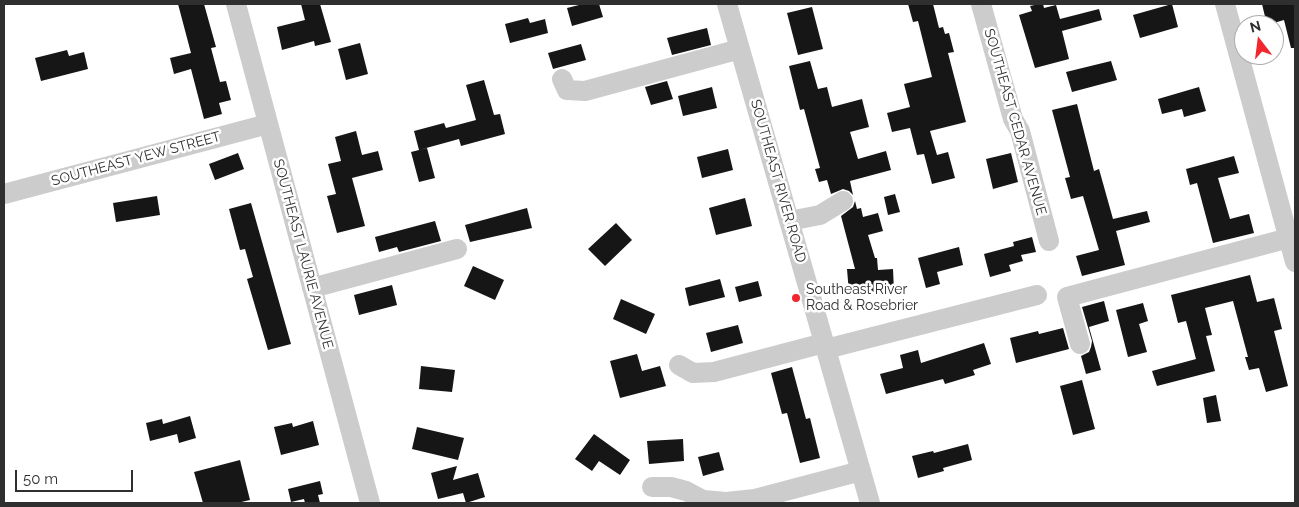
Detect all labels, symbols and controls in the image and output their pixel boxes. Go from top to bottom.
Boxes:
north arrow [1234,15,1284,65]
text: N [1248,17,1263,36]
street label: SOUTHEAST CEDAR AVENUE [980,27,1050,217]
street label: SOUTHEAST RIVER ROAD [747,97,809,265]
street label: SOUTHEAST YEW STREET [50,128,222,190]
street label: SOUTHEAST LAURIE AVENUE [270,157,336,351]
place label: Southeast River Road & Rosebrier [806,282,918,314]
marker: Southeast River Road & Rosebrier [790,292,802,304]
scale bar [18,460,135,492]
text: 50 m [23,470,58,488]

